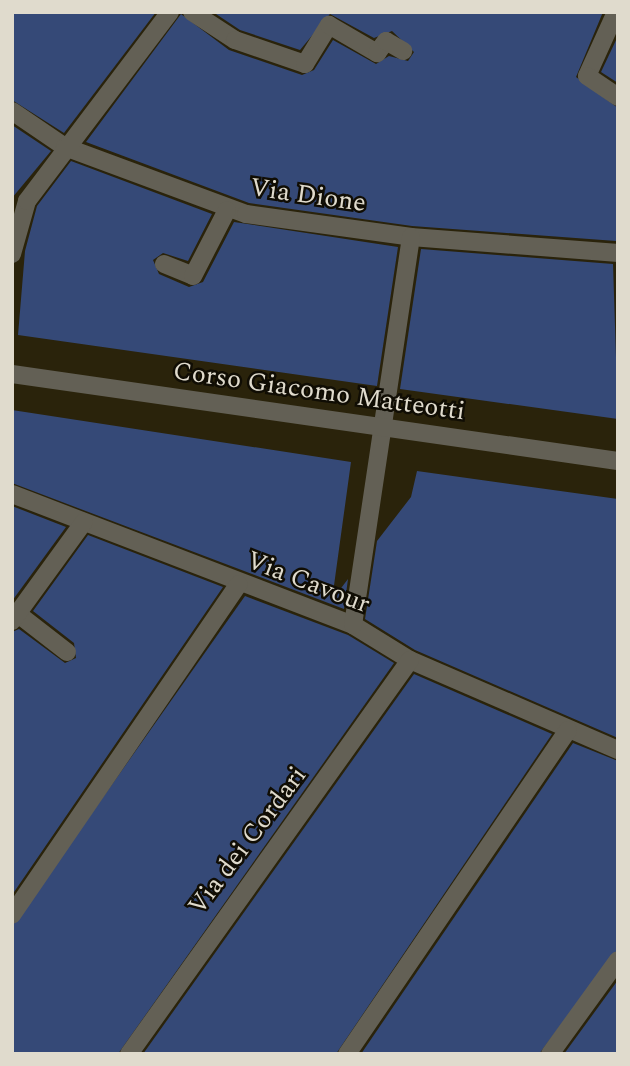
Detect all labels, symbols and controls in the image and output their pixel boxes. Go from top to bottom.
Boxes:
street label: Via Dione [248,172,368,220]
street label: Corso Giacomo Matteotti [171,356,467,428]
street label: Via Cavour [242,545,374,621]
street label: Via dei Cordari [182,761,314,921]

